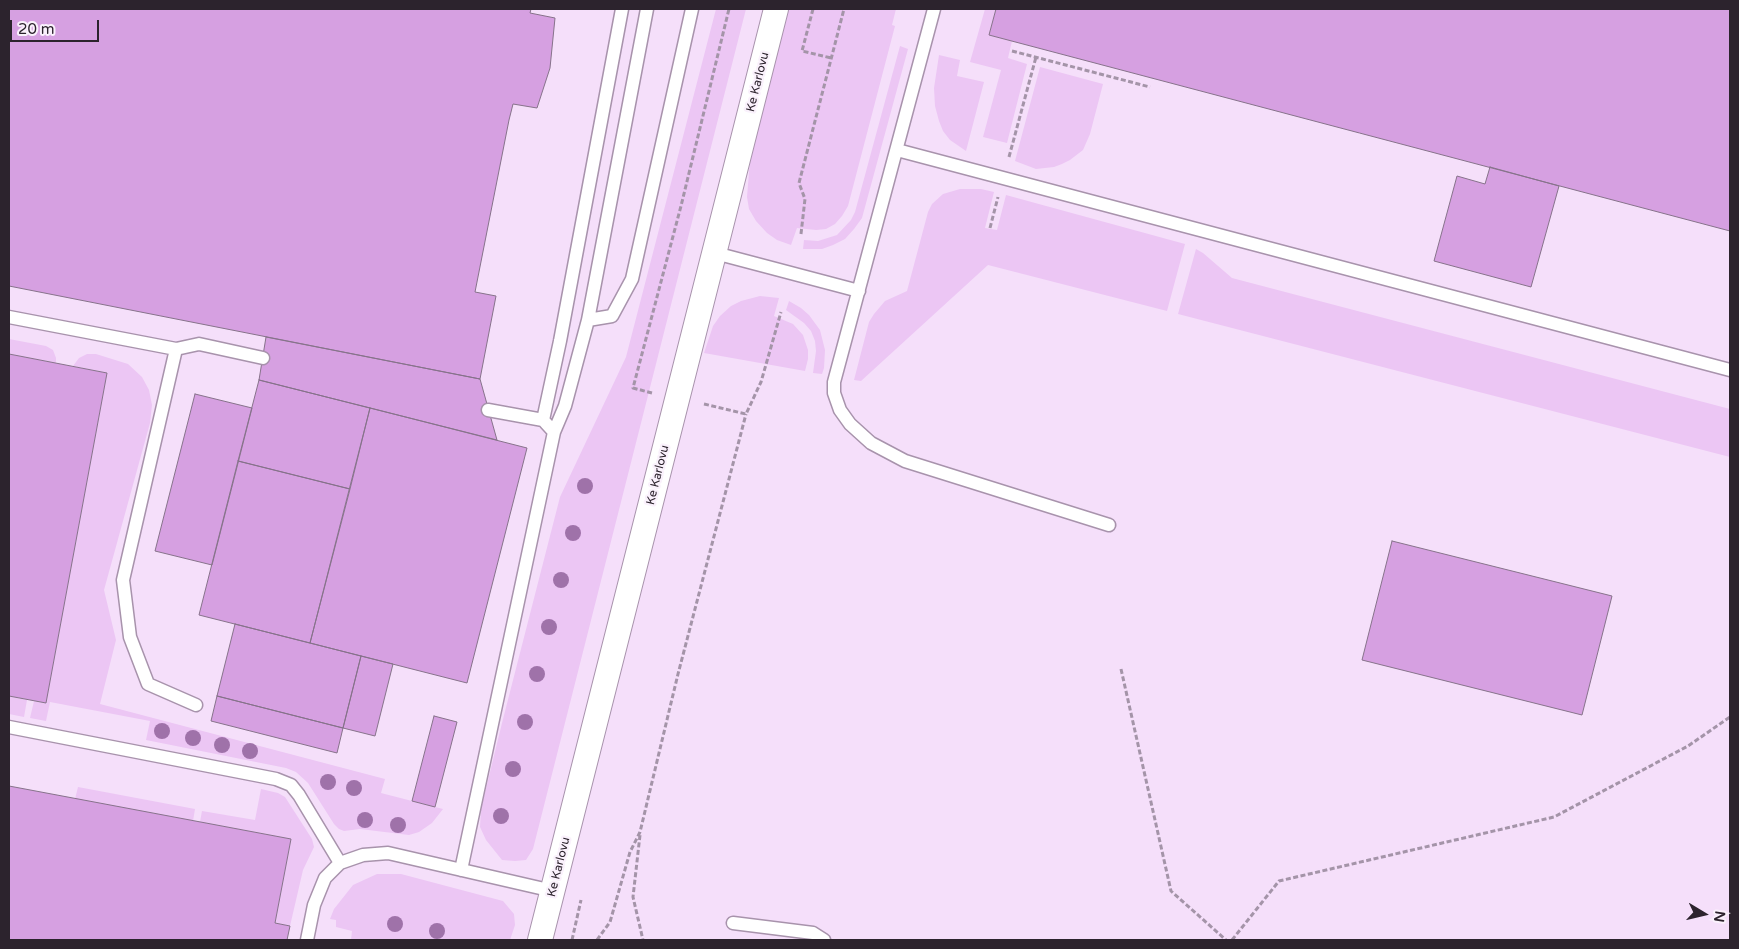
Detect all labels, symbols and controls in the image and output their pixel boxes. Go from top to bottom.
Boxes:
scale bar [12,10,101,42]
text: 20 m [18,20,55,38]
street label: Ke Karlovu [744,51,772,113]
street label: Ke Karlovu [644,444,672,506]
street label: Ke Karlovu [545,836,573,898]
north arrow [1679,889,1729,939]
text: N [1710,910,1729,923]

